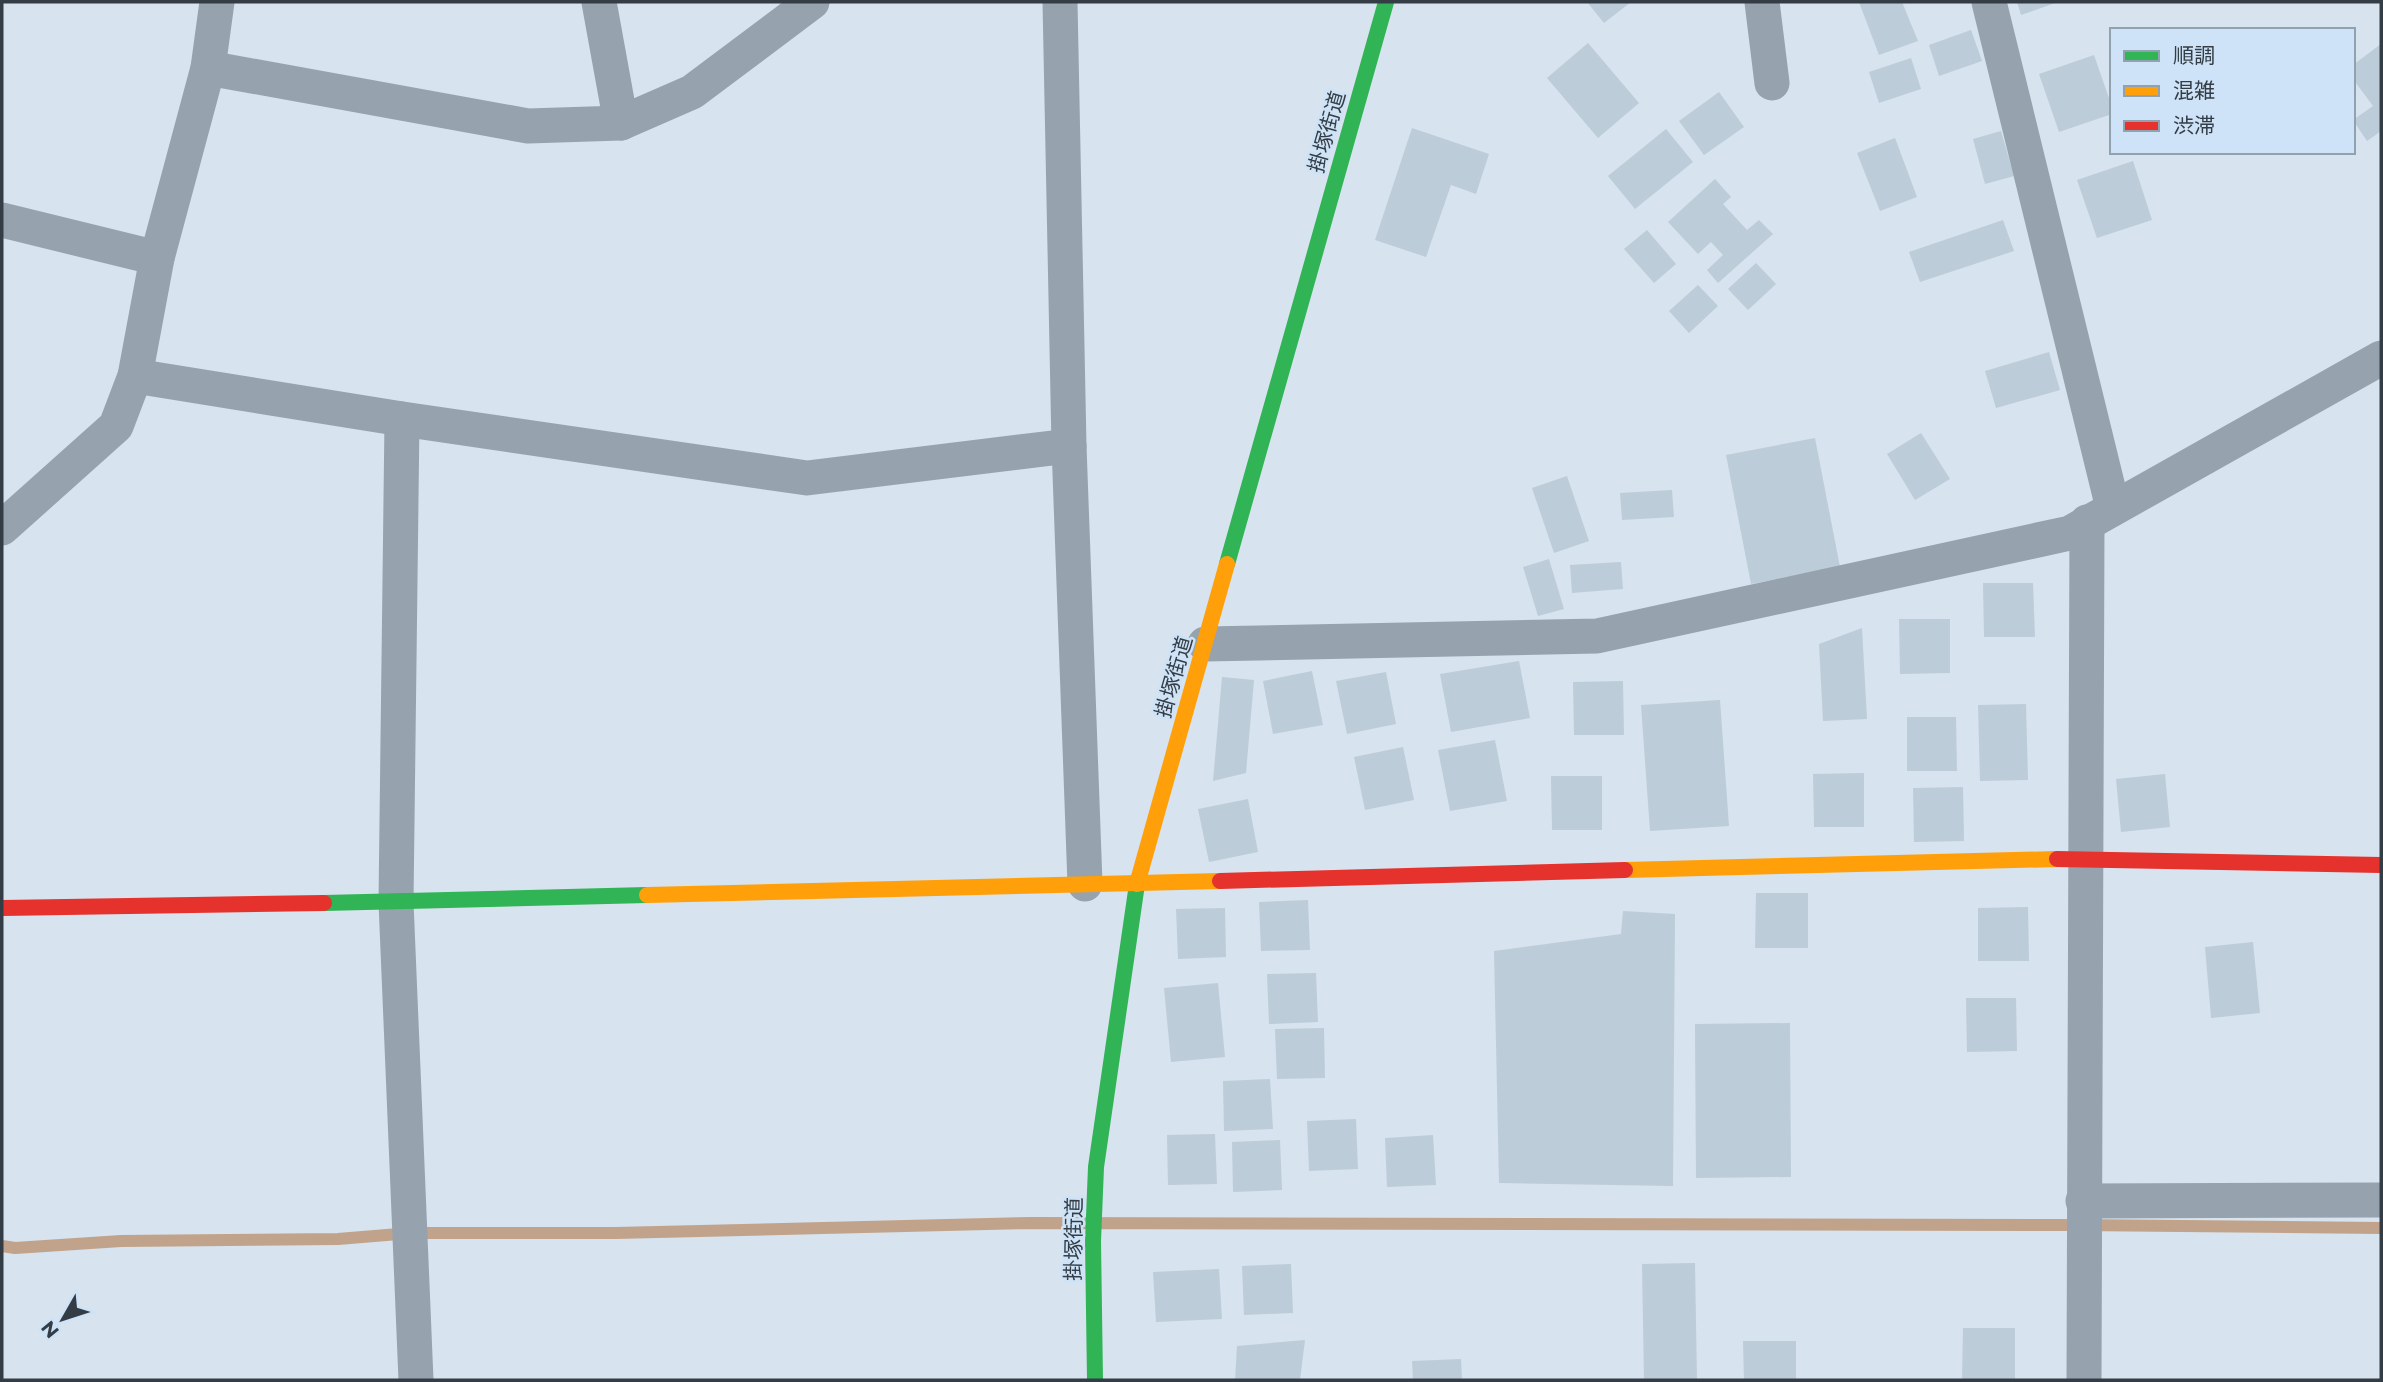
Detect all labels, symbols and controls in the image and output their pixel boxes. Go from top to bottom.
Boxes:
legend [2110,28,2355,154]
text: 順調 [2173,43,2215,68]
text: 混雑 [2173,78,2215,103]
street label: 掛塚街道 [1303,88,1350,176]
text: 渋滞 [2173,113,2215,138]
street label: 掛塚街道 [1150,633,1197,721]
street label: 掛塚街道 [1060,1197,1087,1281]
north arrow [28,1284,98,1354]
text: N [36,1316,64,1343]

